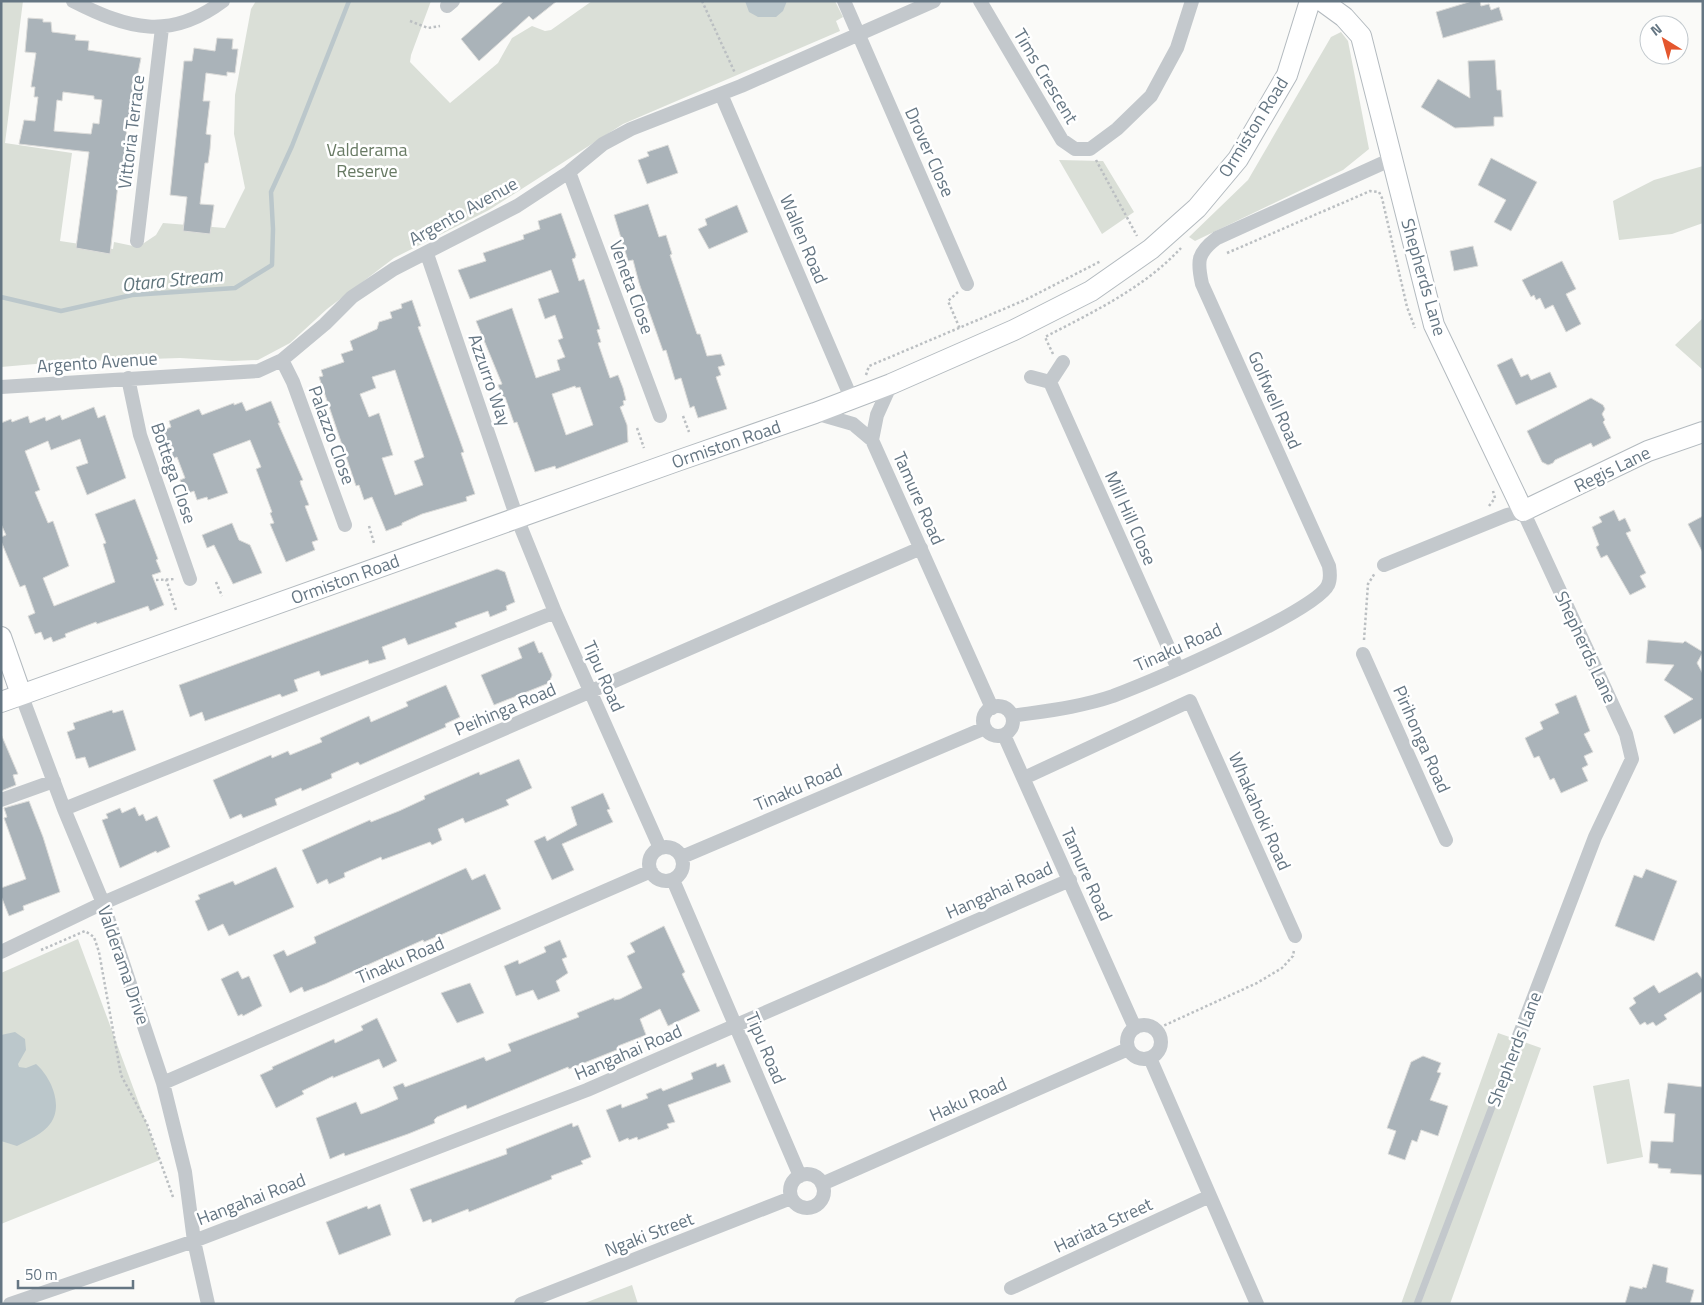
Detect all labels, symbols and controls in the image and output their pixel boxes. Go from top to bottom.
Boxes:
north arrow [1639,15,1689,65]
text: N [1646,18,1666,41]
street label: Tims Crescent [1007,23,1085,129]
street label: Ormiston Road [1211,72,1295,182]
street label: Vittoria Terrace [111,73,151,191]
street label: Drover Close [898,103,962,201]
park label: Valderama Reserve [326,136,408,184]
street label: Argento Avenue [404,170,522,252]
street label: Wallen Road [773,190,835,288]
street label: Shepherds Lane [1394,215,1454,339]
street label: Veneta Close [603,236,661,338]
water label: Otara Stream [120,259,225,299]
street label: Azzurro Way [462,330,518,430]
street label: Argento Avenue [36,344,158,380]
street label: Golfwell Road [1241,347,1309,453]
street label: Palazzo Close [302,382,362,488]
street label: Ormiston Road [668,413,784,475]
street label: Bottega Close [144,419,204,527]
street label: Regis Lane [1569,439,1655,499]
street label: Tamure Road [886,447,952,549]
street label: Mill Hill Close [1098,467,1164,569]
street label: Ormiston Road [287,547,403,611]
street label: Shepherds Lane [1548,586,1624,708]
street label: Tinaku Road [1130,616,1226,678]
street label: Tipu Road [576,636,632,716]
street label: Peihinga Road [450,675,560,743]
street label: Pirihonga Road [1386,681,1458,797]
street label: Whakahoki Road [1222,748,1298,874]
street label: Tinaku Road [750,756,846,818]
street label: Tamure Road [1054,823,1120,925]
street label: Hangahai Road [941,854,1057,926]
street label: Valderama Drive [91,902,157,1028]
street label: Tinaku Road [352,929,448,991]
street label: Shepherds Lane [1480,988,1548,1110]
street label: Tipu Road [739,1008,793,1088]
street label: Hangahai Road [570,1017,686,1087]
street label: Haku Road [925,1070,1011,1128]
street label: Hangahai Road [193,1166,309,1232]
street label: Hariata Street [1049,1190,1157,1260]
street label: Ngaki Street [601,1204,698,1263]
scale bar [18,1258,132,1290]
text: 50 m [25,1263,58,1286]

